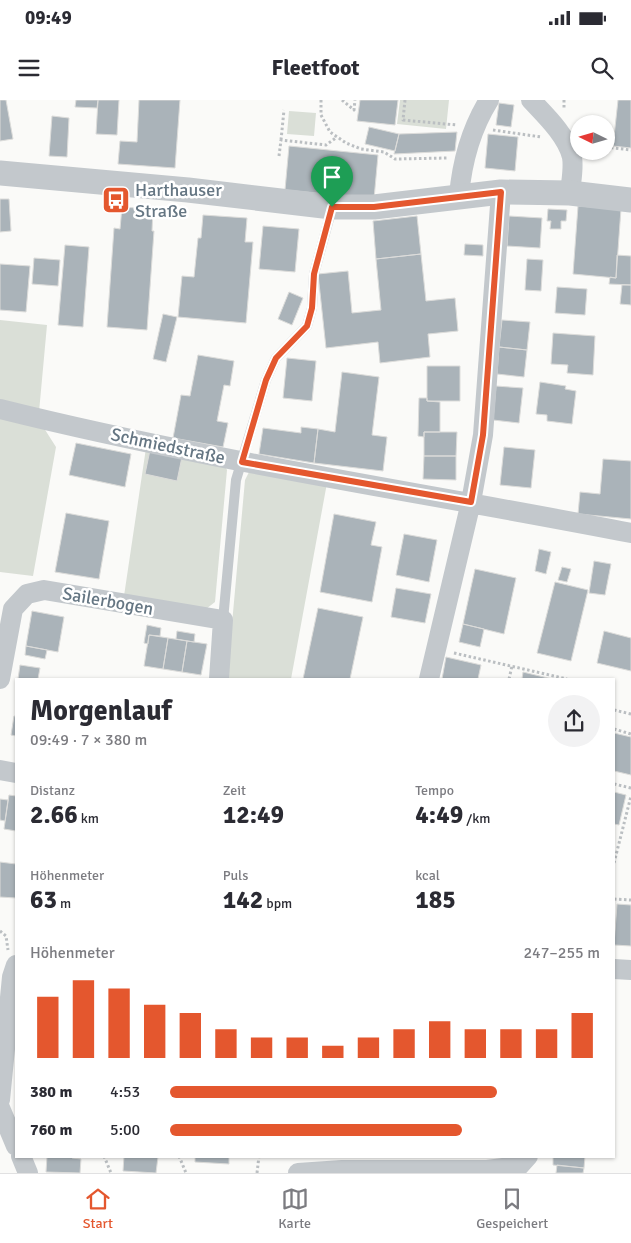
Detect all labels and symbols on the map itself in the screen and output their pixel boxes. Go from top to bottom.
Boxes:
north arrow [570,115,615,160]
pin [311,156,353,207]
place label: Harthauser Straße [135,179,222,222]
bus stop icon: Harthauser Straße [101,185,131,215]
street label: Schmiedstraße [109,423,227,469]
street label: Sailerbogen [61,582,155,620]

